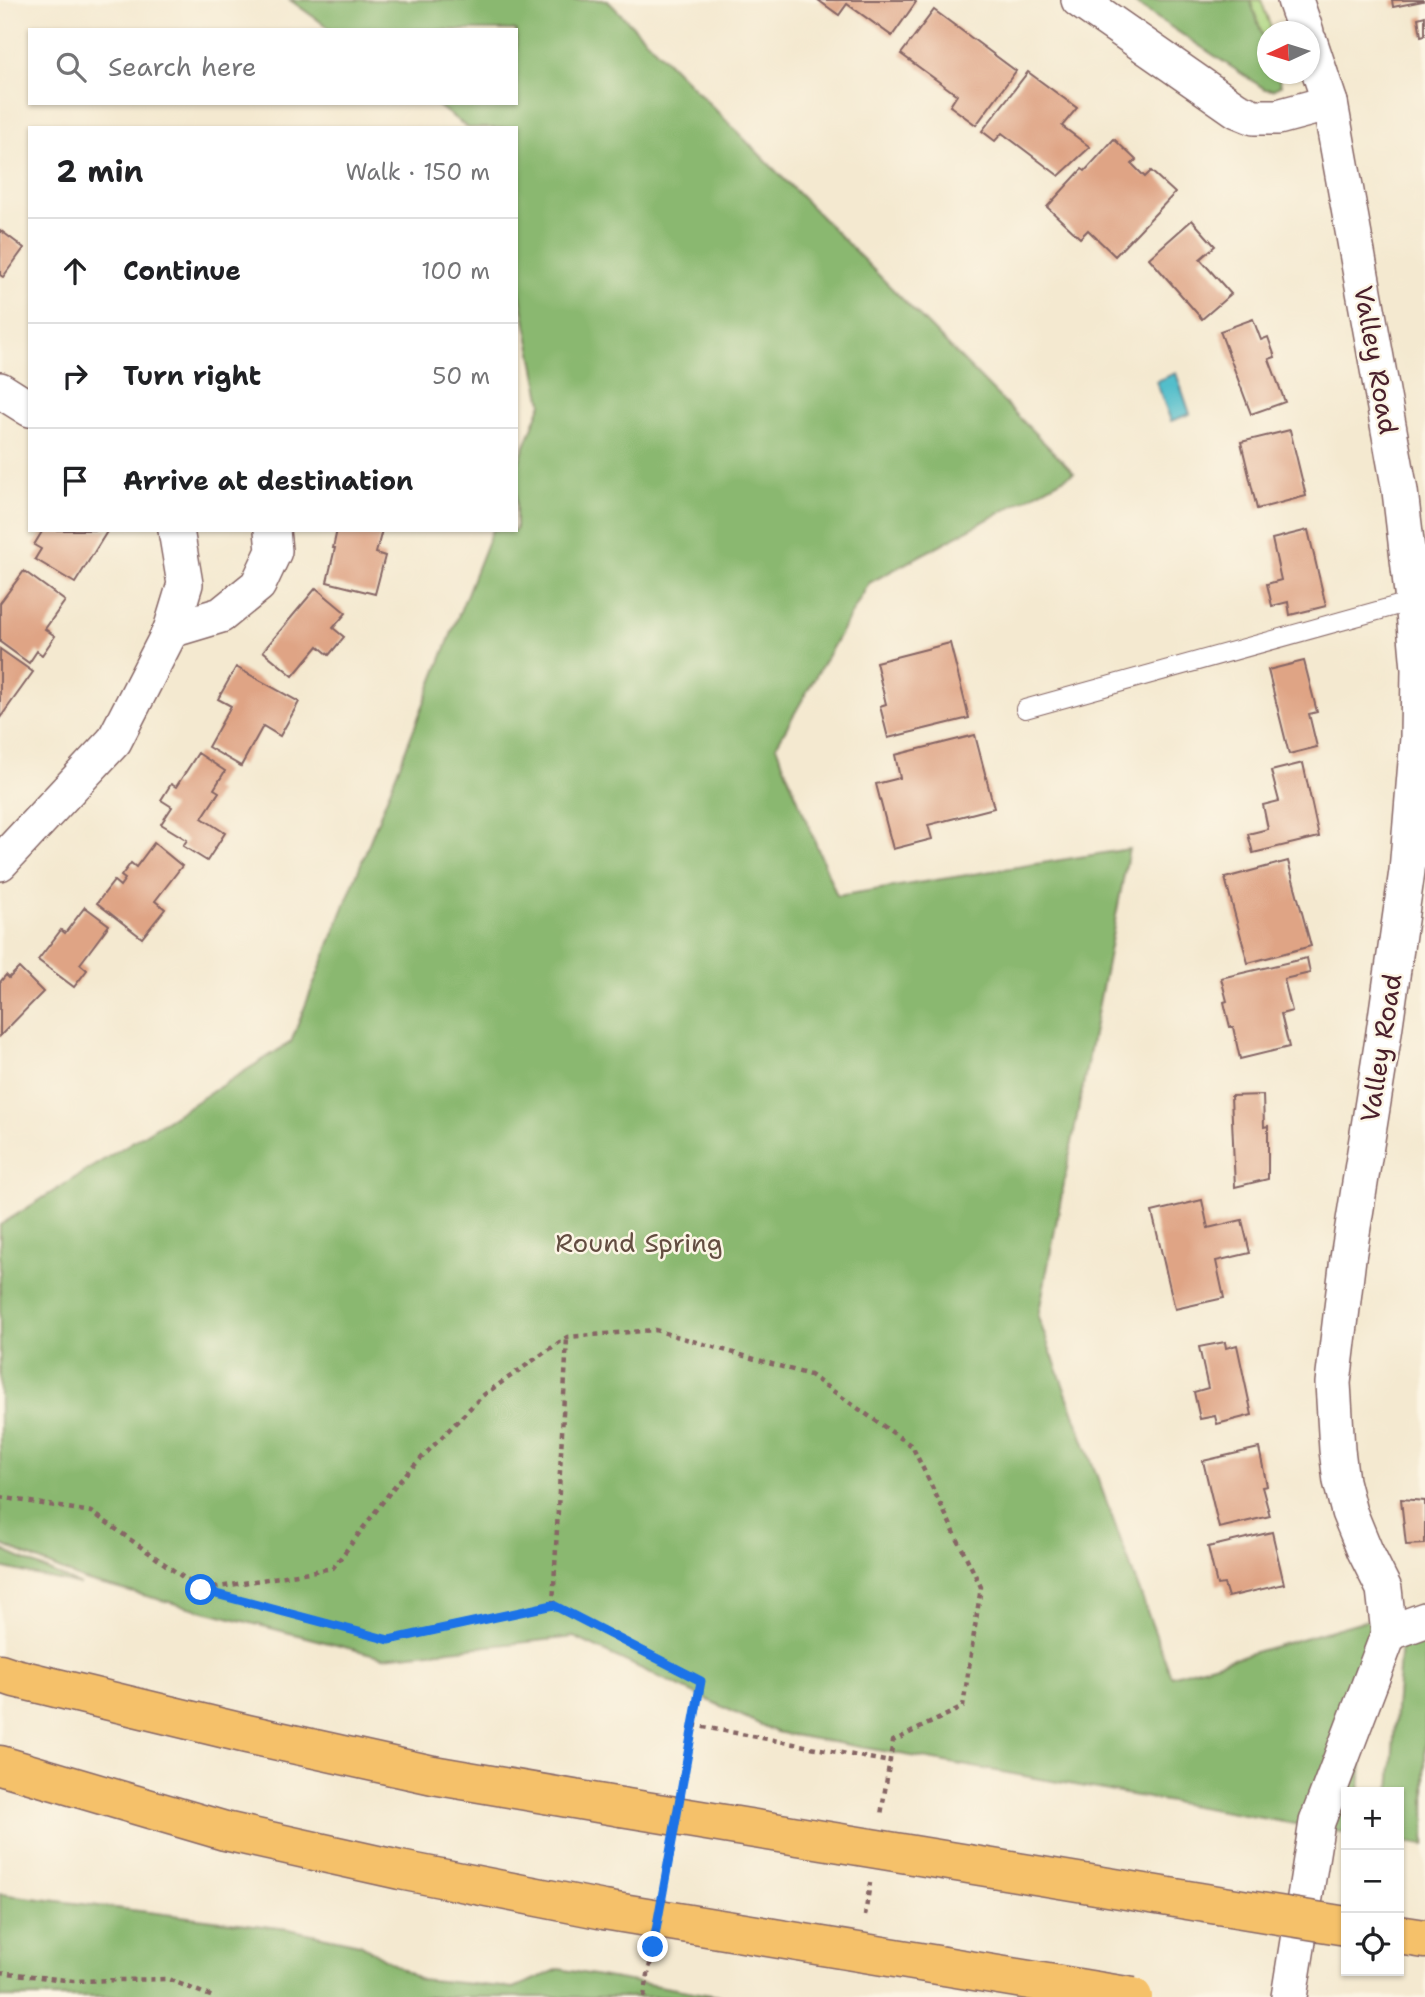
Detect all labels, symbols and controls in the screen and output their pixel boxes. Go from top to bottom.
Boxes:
north arrow [1257,21,1320,84]
search box [28,28,518,105]
icon: search [52,48,90,86]
text: Search here [108,49,257,84]
text: 2 min [56,151,143,192]
text: Walk · 150 m [345,157,490,187]
icon: ahead [56,252,94,290]
text: Continue [123,253,241,288]
text: 100 m [421,256,490,286]
street label: Valley Road [1346,283,1407,437]
icon: right [56,357,94,395]
text: Turn right [123,358,261,393]
text: 50 m [432,361,490,391]
icon: arrive [56,462,94,500]
text: Arrive at destination [123,463,413,498]
street label: Valley Road [1351,971,1410,1125]
park label: Round Spring [555,1225,723,1260]
route start [185,1574,216,1605]
map controls [1341,1787,1404,1976]
button: + [1341,1787,1404,1850]
button: − [1341,1850,1404,1913]
button: locate [1341,1913,1404,1976]
route end [637,1931,668,1962]

